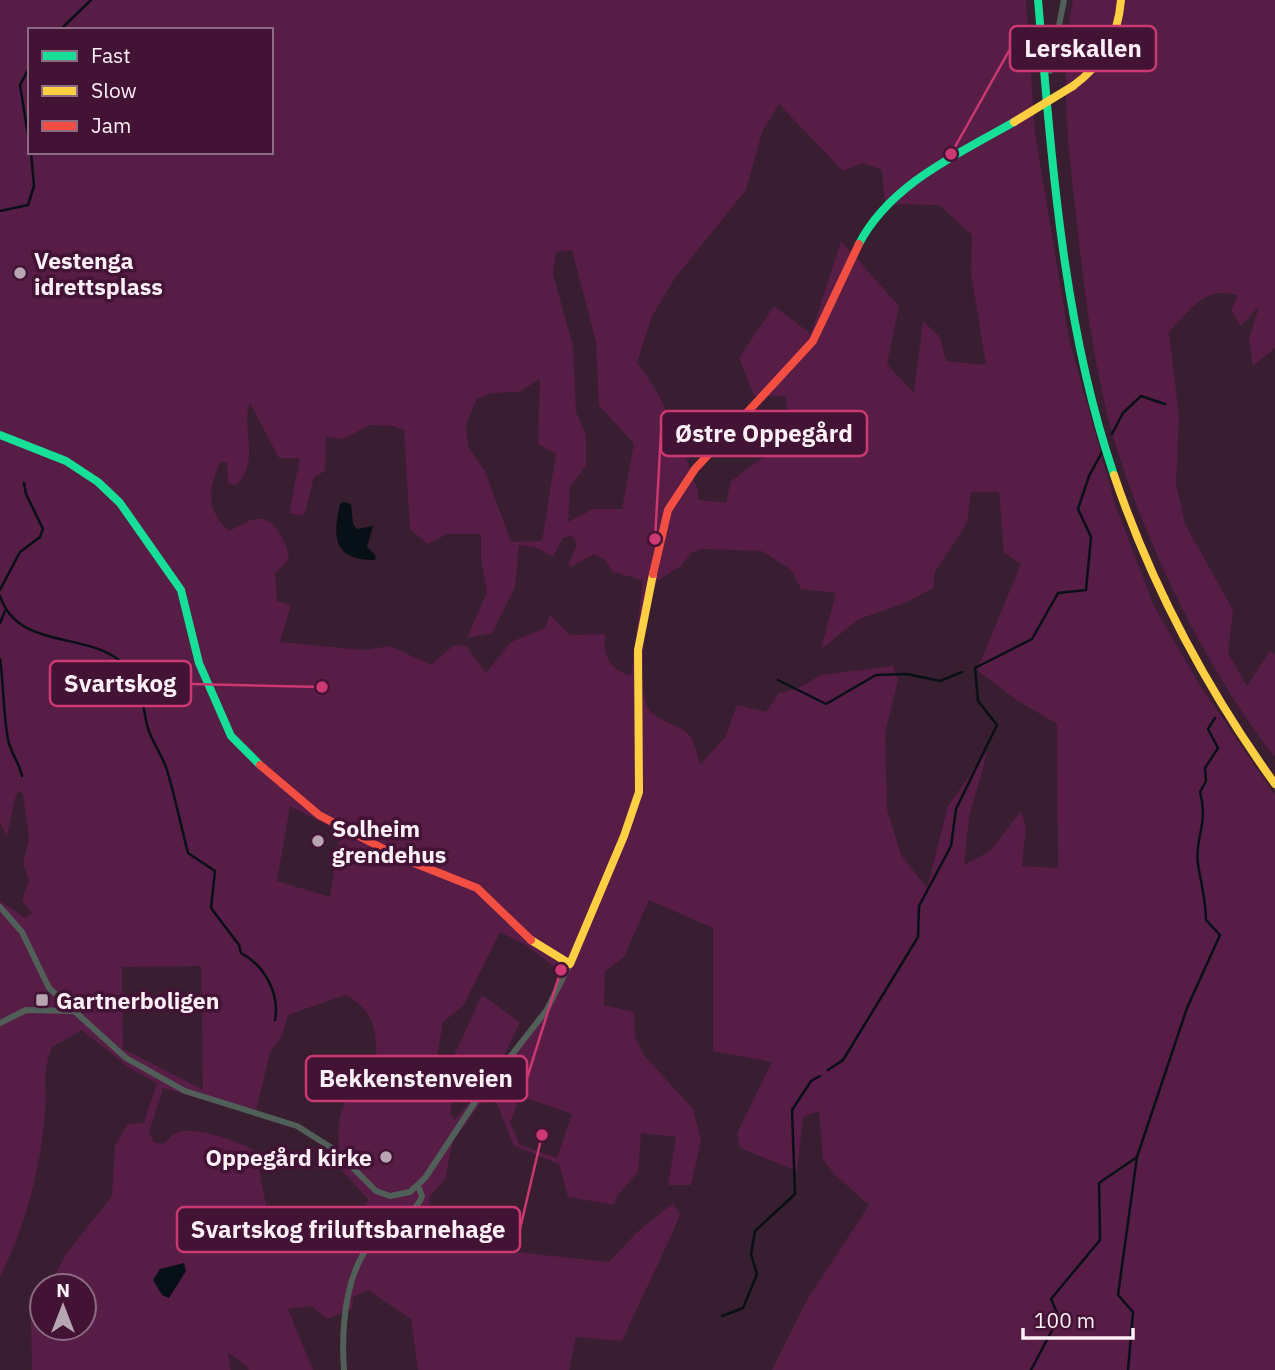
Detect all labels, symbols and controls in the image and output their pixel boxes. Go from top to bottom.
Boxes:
callout: Lerskallen [1010,26,1156,71]
legend [28,28,273,154]
text: Lerskallen [1024,32,1142,64]
text: Fast [91,41,131,69]
text: Slow [91,76,137,104]
text: Jam [91,111,131,139]
place label: Vestenga idrettsplass [34,245,163,301]
marker: Vestenga idrettsplass [12,265,28,281]
callout: Østre Oppegård [661,411,867,456]
text: Østre Oppegård [675,417,853,449]
callout: Svartskog [50,661,191,706]
text: Svartskog [64,667,177,699]
place label: Solheim grendehus [332,813,446,869]
marker: Solheim grendehus [310,833,326,849]
place label: Gartnerboligen [56,985,219,1015]
marker: Gartnerboligen [34,992,50,1008]
callout: Bekkenstenveien [306,1056,527,1101]
text: Bekkenstenveien [319,1062,513,1094]
place label: Oppegård kirke [206,1142,372,1172]
marker: Oppegård kirke [378,1149,394,1165]
callout: Svartskog friluftsbarnehage [177,1207,520,1252]
text: Svartskog friluftsbarnehage [190,1213,506,1245]
north arrow [28,1272,98,1342]
text: N [56,1278,70,1302]
scale bar [1023,1296,1133,1340]
text: 100 m [1034,1306,1095,1334]

